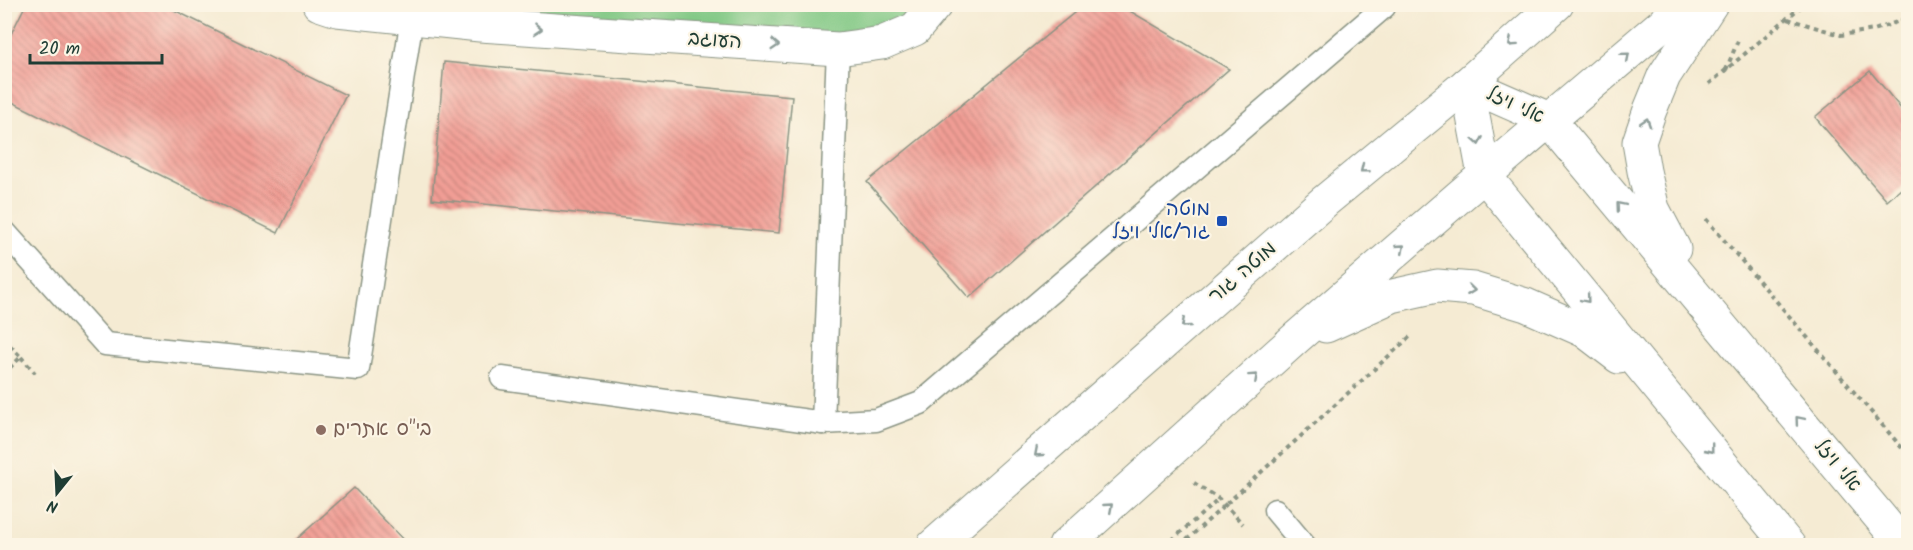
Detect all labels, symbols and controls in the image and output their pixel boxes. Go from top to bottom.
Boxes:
one-way arrow [534,22,543,35]
street label: העוגב [687,23,743,59]
scale bar [30,27,162,65]
text: 20 m [39,35,80,64]
one-way arrow [1509,36,1519,47]
one-way arrow [770,38,779,51]
one-way arrow [1619,52,1630,63]
street label: אלי ויזל [1481,79,1549,133]
one-way arrow [1638,117,1651,128]
one-way arrow [1471,136,1484,146]
one-way arrow [1360,162,1371,173]
place label: מוטה גור/אלי ויזל [1112,194,1210,249]
one-way arrow [1616,202,1627,213]
marker: מוטה גור/אלי ויזל [1215,214,1229,228]
street label: מוטה גור [1201,234,1285,312]
one-way arrow [1394,244,1404,255]
one-way arrow [1466,283,1475,295]
one-way arrow [1579,292,1590,303]
one-way arrow [1181,317,1192,328]
one-way arrow [1247,373,1258,384]
place label: בי"ס אתרים [333,414,431,446]
one-way arrow [1795,416,1806,427]
marker: בי"ס אתרים [314,423,328,437]
street label: אלי ויזל [1805,432,1869,500]
one-way arrow [1703,442,1714,453]
one-way arrow [1035,446,1045,457]
north arrow [27,463,87,523]
text: N [44,492,61,519]
one-way arrow [1102,503,1113,514]

